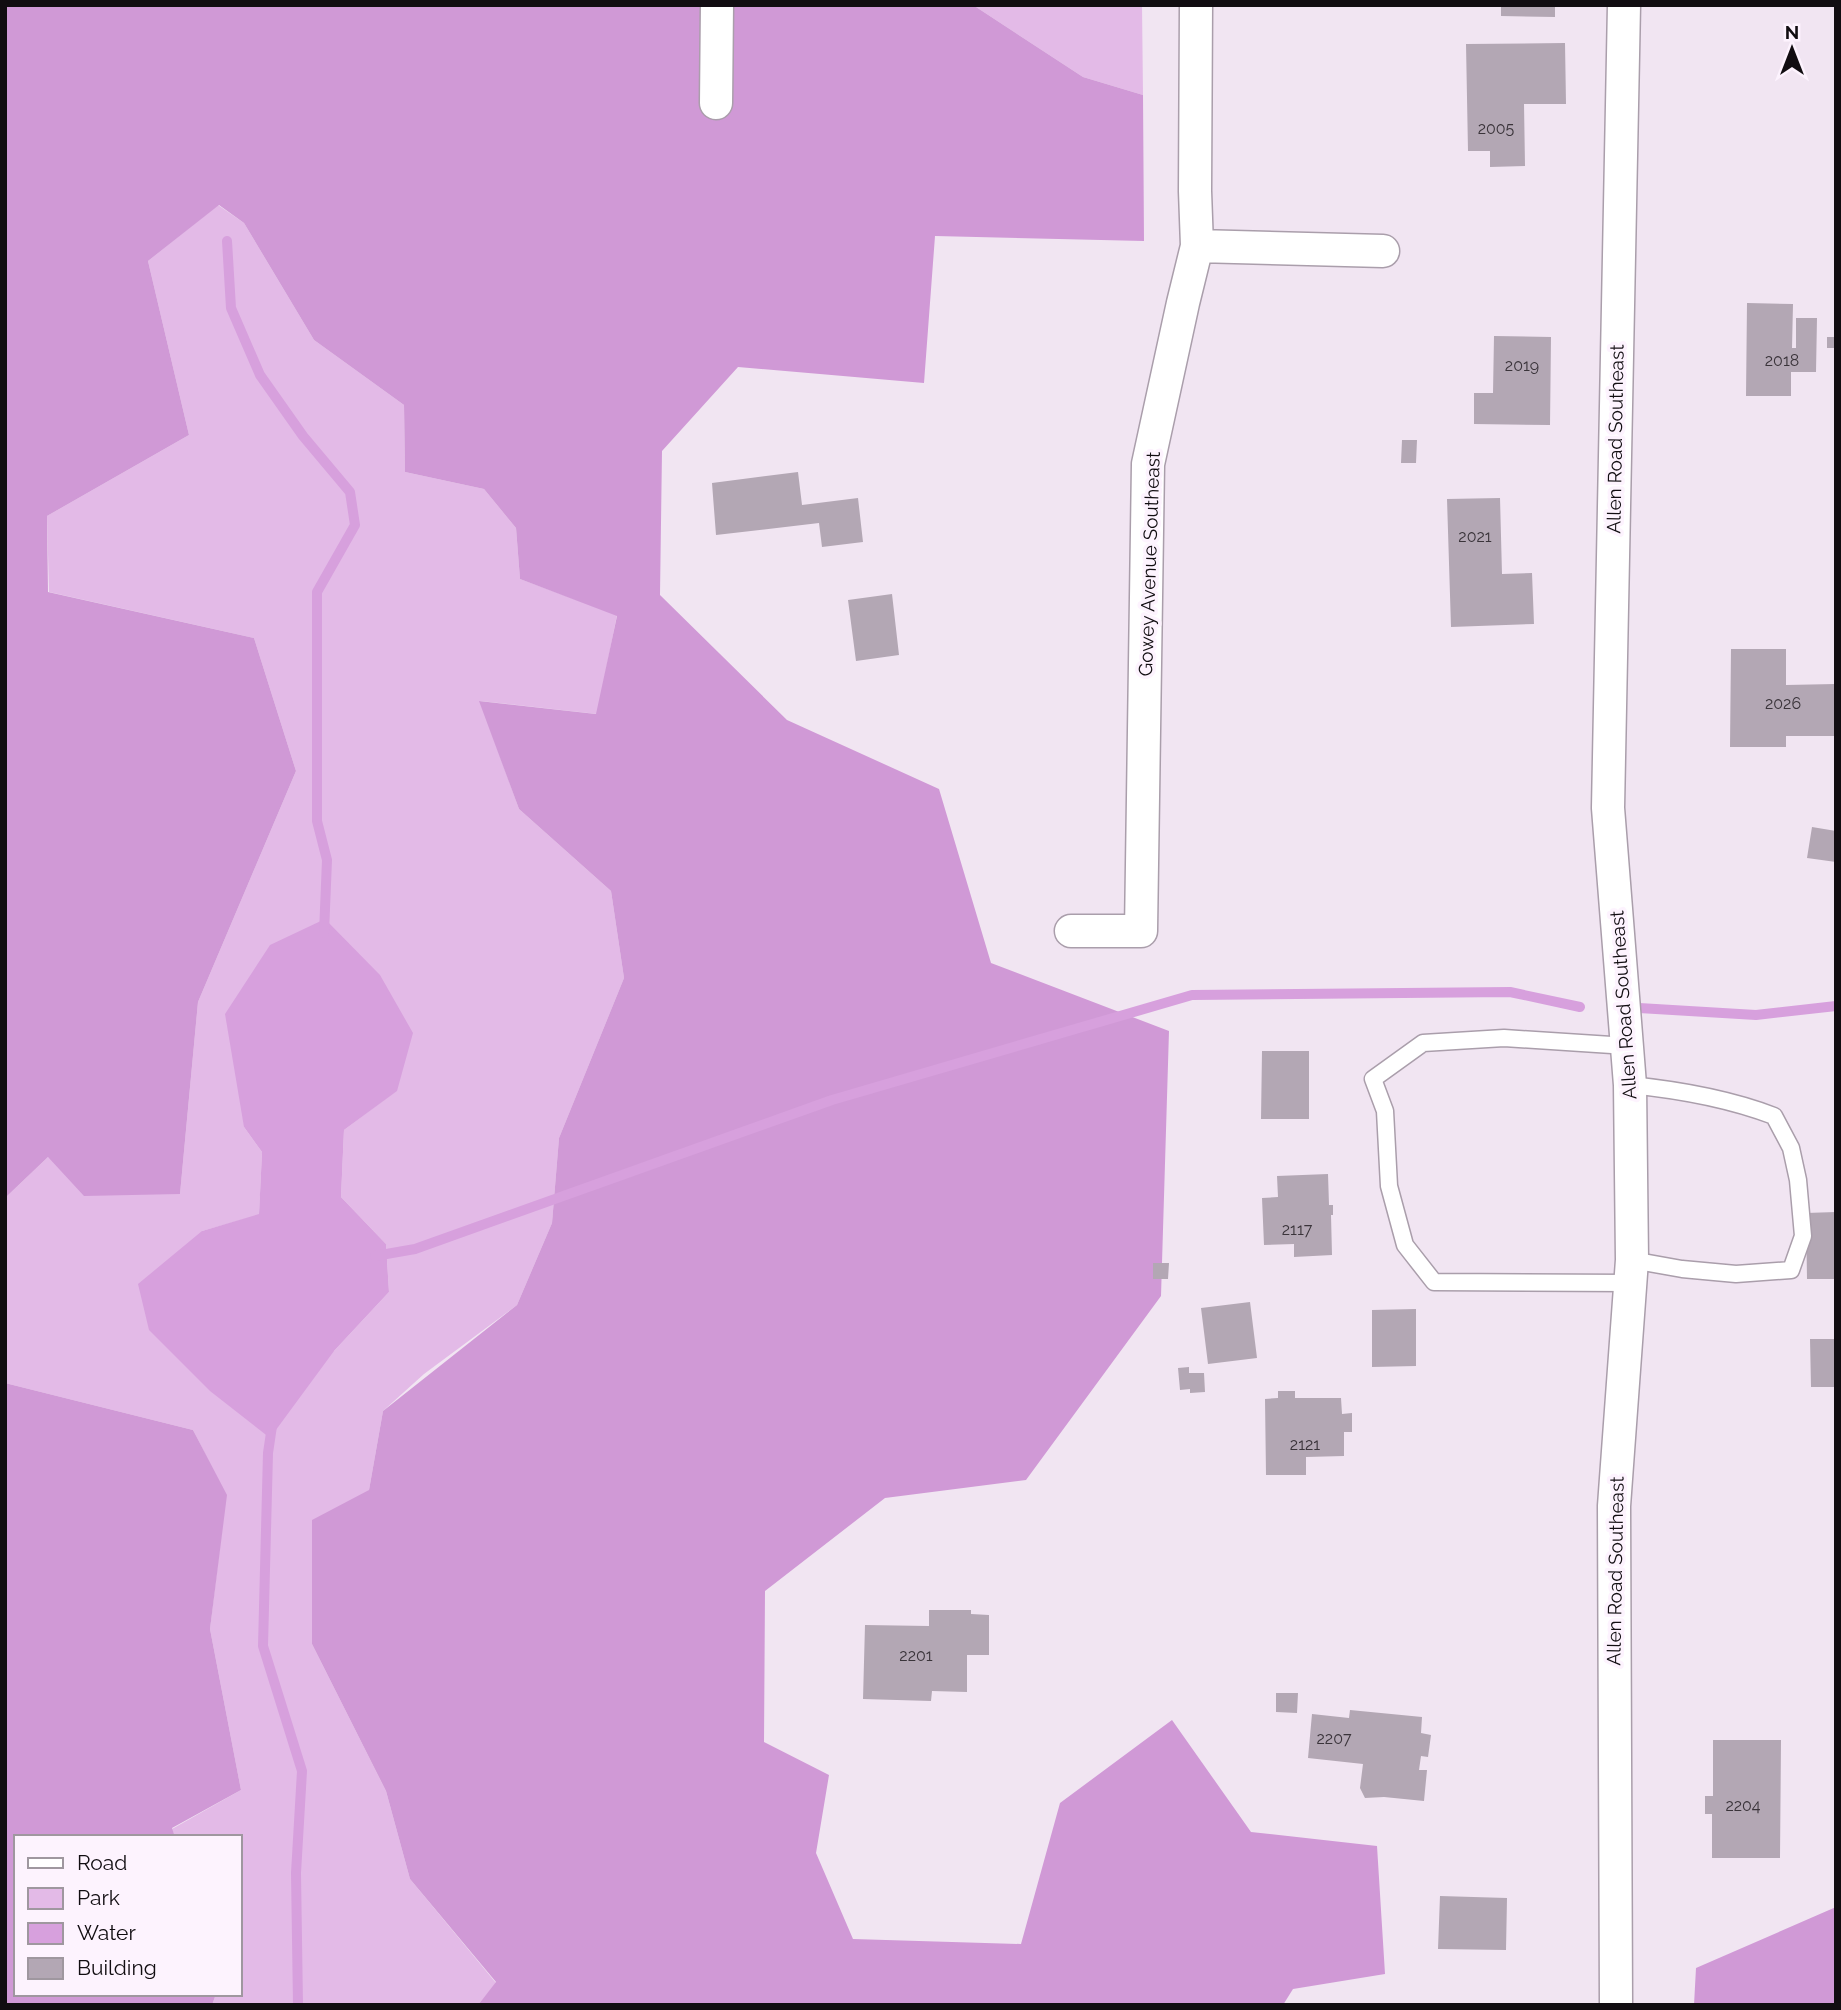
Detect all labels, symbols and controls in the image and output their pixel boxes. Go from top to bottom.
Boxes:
north arrow [1757,14,1827,84]
text: N [1785,21,1799,43]
house number: 2005 [1478,119,1515,138]
street label: Allen Road Southeast [1602,344,1628,534]
house number: 2018 [1765,351,1799,370]
house number: 2019 [1505,356,1539,375]
street label: Gowey Avenue Southeast [1134,451,1164,677]
house number: 2021 [1458,527,1492,546]
house number: 2026 [1765,694,1801,713]
street label: Allen Road Southeast [1605,909,1641,1100]
house number: 2117 [1282,1220,1313,1239]
house number: 2121 [1290,1435,1320,1454]
street label: Allen Road Southeast [1602,1476,1628,1666]
house number: 2201 [899,1646,933,1665]
house number: 2207 [1317,1729,1352,1748]
house number: 2204 [1725,1796,1761,1815]
legend [14,1835,242,1996]
text: Road [77,1850,127,1875]
text: Park [77,1885,120,1910]
text: Water [77,1920,136,1945]
text: Building [77,1955,157,1980]

